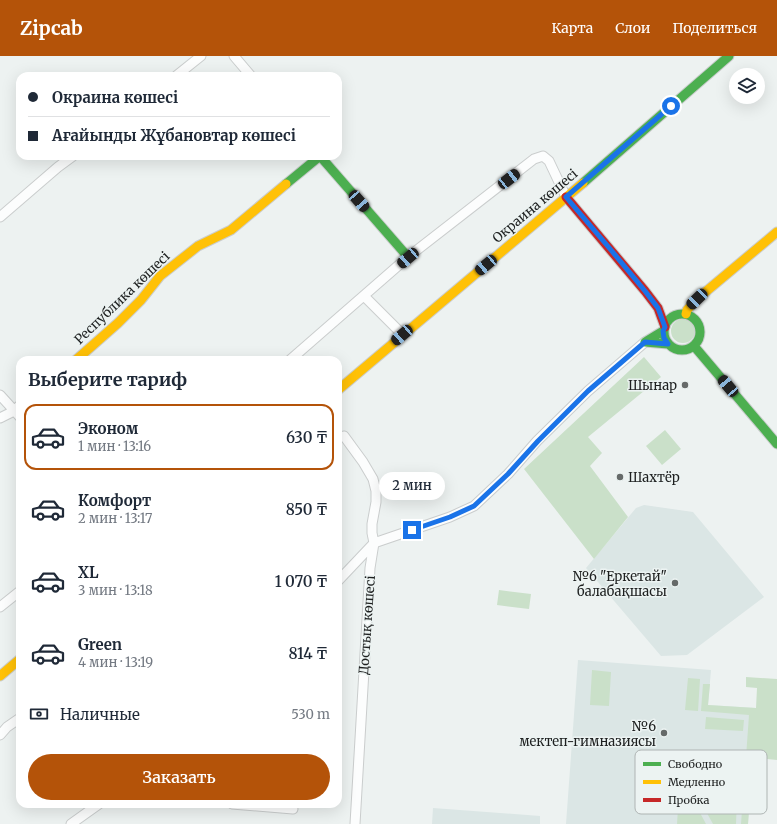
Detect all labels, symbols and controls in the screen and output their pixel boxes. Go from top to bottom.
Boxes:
text: Zipcab [20,16,83,40]
text: Карта [551,19,593,37]
text: Слои [615,19,650,37]
text: Поделиться [672,19,757,37]
map controls [729,68,765,104]
button: layers [729,68,765,104]
text: Окраина көшесі [52,88,178,107]
route start [662,97,680,115]
text: Ағайынды Жұбановтар көшесі [52,126,296,145]
street label: Окраина көшесі [489,165,581,247]
car [496,167,522,191]
car [347,188,371,214]
car [395,246,421,270]
street label: Республика көшесі [71,248,173,348]
car [473,253,499,277]
car [684,286,710,312]
car [389,323,415,347]
text: Выберите тариф [28,368,187,391]
car [716,373,740,399]
place label: Шынар [628,377,677,394]
marker: Шынар [680,380,690,390]
icon: car [30,419,66,455]
text: Эконом [78,419,138,438]
text: 630 ₸ [286,428,328,447]
text: 1 мин · 13:16 [78,438,151,455]
place label: Шахтёр [628,469,680,486]
callout: 2 мин [379,472,445,500]
marker: Шахтёр [615,472,625,482]
text: 2 мин [392,477,432,494]
icon: car [30,491,66,527]
text: Комфорт [78,491,151,510]
text: 850 ₸ [286,500,328,519]
text: 2 мин · 13:17 [78,510,152,527]
route end [403,521,421,539]
icon: car [30,563,66,599]
text: XL [78,563,99,582]
place label: №6 "Еркетай" балабақшасы [573,568,667,600]
text: 1 070 ₸ [275,572,328,591]
street label: Достық көшесі [355,575,379,675]
marker: №6 "Еркетай" балабақшасы [670,578,680,588]
text: 3 мин · 13:18 [78,582,153,599]
icon: car [30,635,66,671]
text: Green [78,635,122,654]
text: 814 ₸ [289,644,328,663]
text: 4 мин · 13:19 [78,654,153,671]
icon: cash [28,703,50,725]
text: Наличные [60,705,140,724]
text: 530 m [291,706,330,723]
place label: №6 мектеп-гимназиясы [519,718,656,750]
marker: №6 мектеп-гимназиясы [659,728,669,738]
legend [635,750,767,814]
button: Заказать [28,754,330,800]
text: Свободно [668,757,723,771]
text: Медленно [668,775,726,789]
text: Пробка [668,793,710,807]

